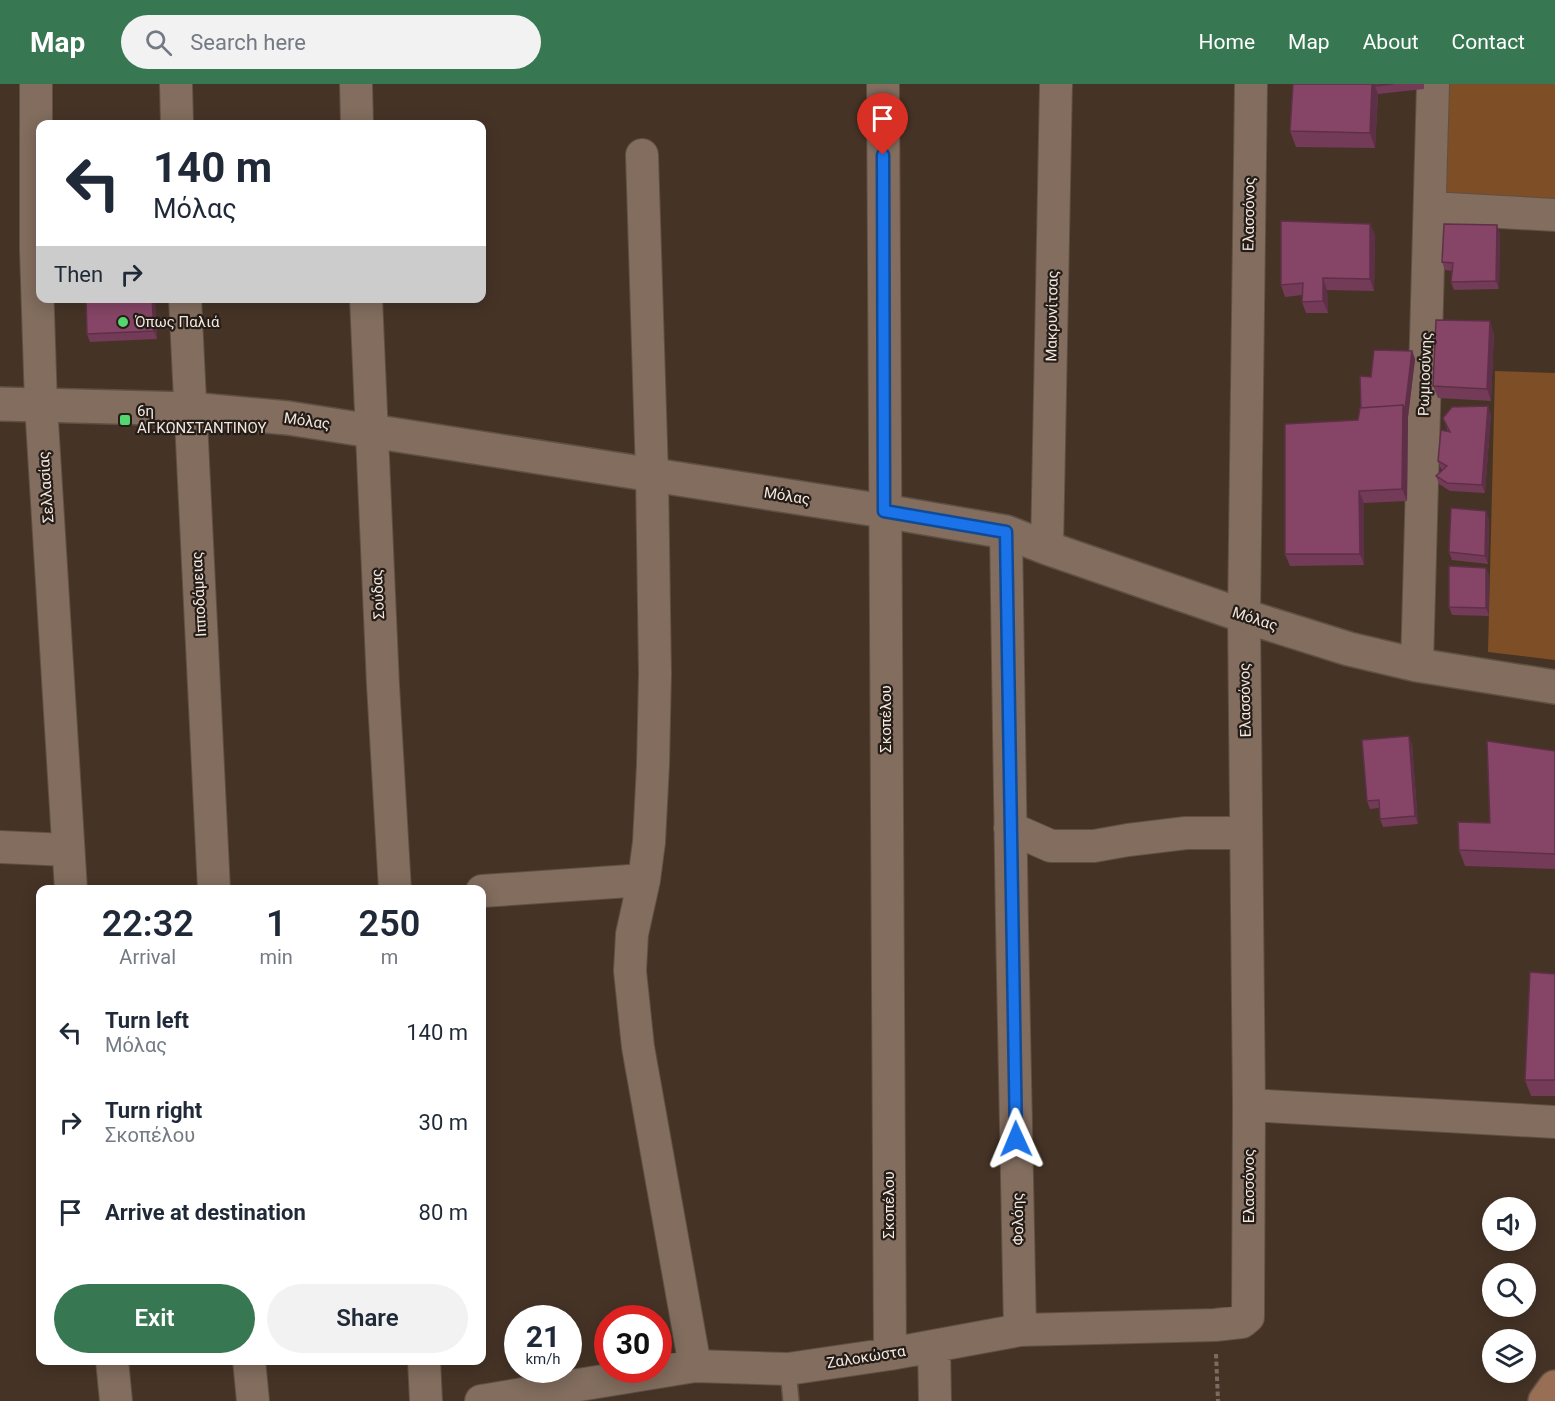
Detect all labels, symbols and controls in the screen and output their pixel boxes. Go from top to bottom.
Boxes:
search box [121,15,541,69]
text: Map [30,26,85,59]
icon: search [142,26,175,59]
text: Search here [190,30,306,55]
text: Home [1199,30,1255,54]
text: Map [1288,30,1330,54]
text: About [1363,30,1419,54]
text: Contact [1452,30,1525,54]
pin [857,93,908,155]
icon: arrive [866,102,899,135]
text: 140 m [153,143,272,192]
icon: left [54,144,132,222]
street label: Ελασσόνος [1239,177,1259,251]
text: Μόλας [153,193,237,225]
icon: right [115,258,148,291]
text: Then [54,262,103,287]
street label: Μακρυνίτσας [1042,270,1062,362]
place label: Όπως Παλιά [134,313,220,331]
marker: Όπως Παλιά [116,315,130,329]
street label: Ρωμιοσύνης [1415,332,1435,416]
place label: 6η ΑΓ.ΚΩΝΣΤΑΝΤΙΝΟΥ [137,402,267,437]
street label: Μόλας [283,409,331,433]
marker: 6η ΑΓ.ΚΩΝΣΤΑΝΤΙΝΟΥ [118,413,132,427]
street label: Σελλασίας [35,451,57,523]
street label: Μόλας [763,483,811,509]
street label: Ιπποδάμειας [188,551,210,637]
street label: Σούδας [368,568,388,620]
street label: Μόλας [1230,603,1280,635]
street label: Ελασσόνος [1235,663,1255,737]
street label: Σκοπέλου [877,685,895,753]
text: 22:32 [102,903,194,945]
text: 1 [266,903,286,945]
text: 250 [359,903,420,945]
text: Arrival [119,945,176,969]
text: min [259,945,293,969]
text: m [381,945,398,969]
text: Turn left [105,1008,189,1033]
icon: left [54,1016,87,1049]
text: 140 m [406,1020,468,1045]
text: Μόλας [105,1033,167,1057]
text: Turn right [105,1098,202,1123]
icon: right [54,1106,87,1139]
position arrow [984,1107,1048,1171]
text: 30 m [419,1110,468,1135]
text: Σκοπέλου [105,1123,195,1147]
street label: Ελασσόνος [1240,1149,1258,1223]
street label: Σκοπέλου [880,1171,898,1239]
street label: Φολόης [1009,1192,1027,1246]
icon: arrive [54,1196,87,1229]
map controls [1482,1197,1536,1383]
button: sound [1482,1197,1536,1251]
text: Arrive at destination [105,1200,306,1225]
text: 80 m [419,1200,468,1225]
button: search [1482,1263,1536,1317]
button: Exit [54,1284,255,1353]
button: Share [267,1284,468,1353]
speed limit sign: 30 [594,1305,672,1383]
text: 21 [526,1319,560,1354]
button: layers [1482,1329,1536,1383]
street label: Ζαλοκώστα [825,1342,907,1372]
text: km/h [525,1350,561,1368]

